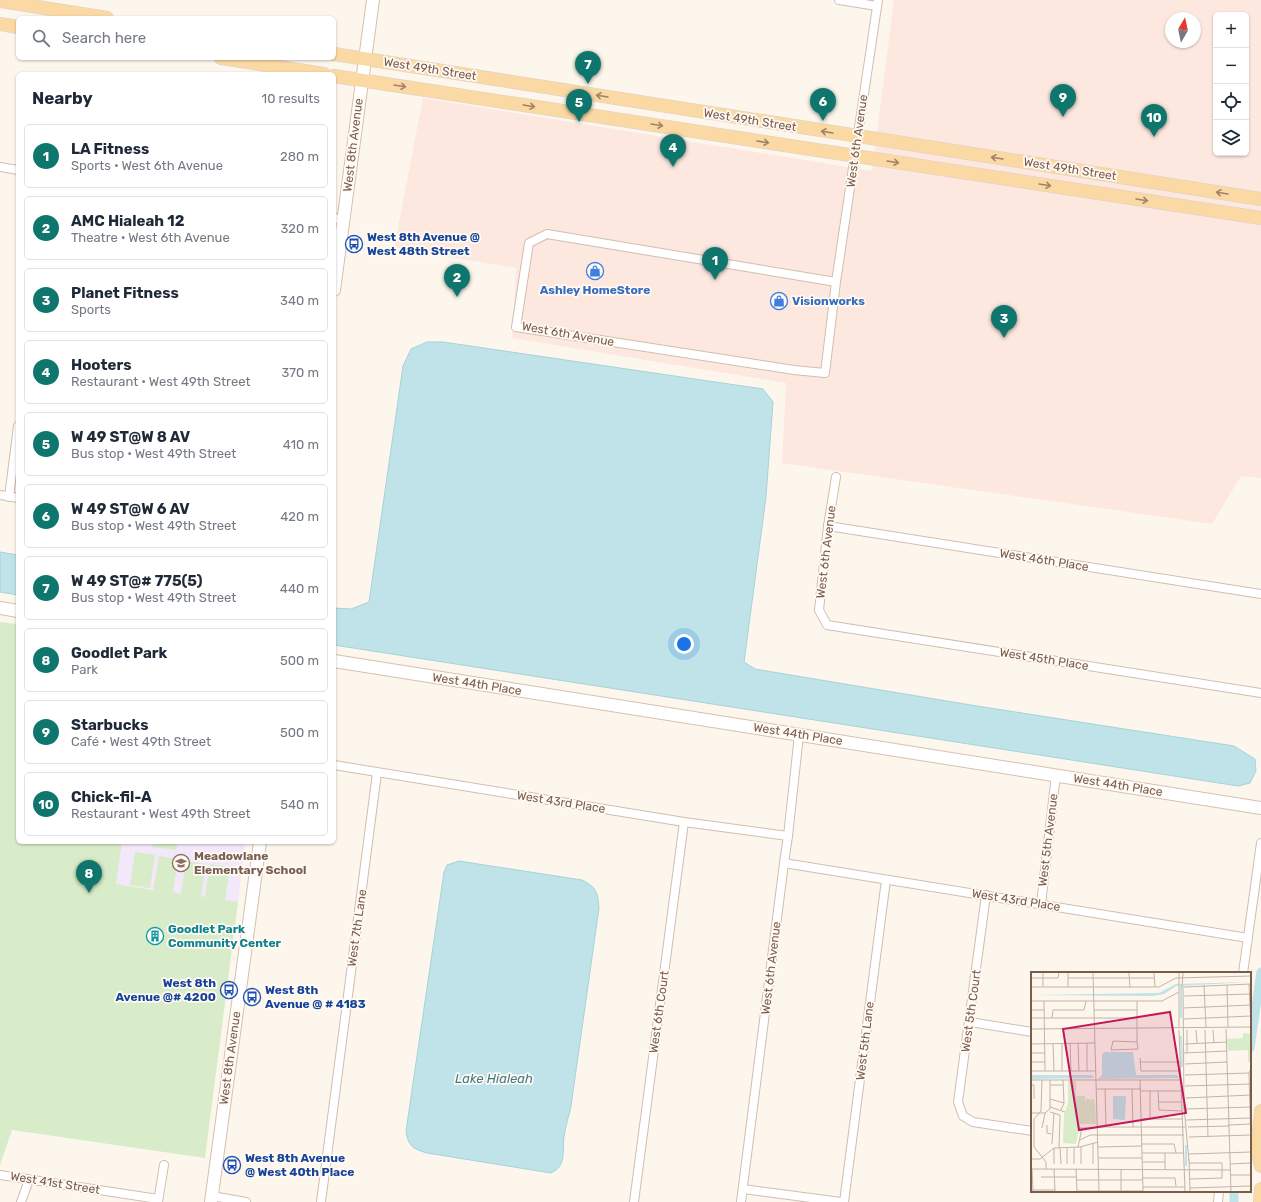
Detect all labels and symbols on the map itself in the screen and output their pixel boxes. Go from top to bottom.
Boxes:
north arrow [1165,12,1201,48]
pin: 7 [575,51,601,84]
street label: West 49th Street [383,55,478,83]
one-way arrow [393,82,406,90]
pin: 9 [1050,84,1076,117]
pin: 6 [810,88,836,121]
pin: 5 [566,89,592,122]
one-way arrow [596,92,609,100]
street label: West 6th Avenue [844,93,870,188]
street label: West 8th Avenue [340,97,366,193]
one-way arrow [522,102,535,110]
pin: 10 [1141,104,1167,137]
street label: West 49th Street [703,106,798,134]
one-way arrow [650,122,663,130]
one-way arrow [821,128,834,136]
pin: 4 [660,134,686,167]
one-way arrow [756,138,769,146]
one-way arrow [991,154,1004,162]
street label: West 49th Street [1023,155,1118,183]
one-way arrow [886,158,899,166]
one-way arrow [1038,181,1051,189]
one-way arrow [1216,189,1229,197]
one-way arrow [1135,196,1148,204]
place label: West 8th Avenue @ West 48th Street [367,230,480,258]
bus stop icon: West 8th Avenue @ West 48th Street [344,234,364,254]
pin: 1 [702,247,728,280]
shop icon: Ashley HomeStore [585,261,605,281]
pin: 2 [444,264,470,297]
place label: Ashley HomeStore [540,283,650,297]
shop icon: Visionworks [769,291,789,311]
place label: Visionworks [792,294,865,308]
pin: 3 [991,305,1017,338]
street label: West 6th Avenue [521,319,616,349]
street label: West 6th Avenue [813,504,839,599]
street label: West 46th Place [998,546,1090,574]
your location [674,634,694,654]
street label: West 45th Place [998,645,1090,673]
street label: West 44th Place [431,670,523,698]
street label: West 44th Place [752,720,844,748]
street label: West 44th Place [1072,771,1164,799]
street label: West 43rd Place [516,788,607,816]
street label: West 5th Avenue [1035,792,1061,887]
place label: Meadowlane Elementary School [194,849,306,877]
school or university icon: Meadowlane Elementary School [171,853,191,873]
pin: 8 [76,860,102,893]
street label: West 43rd Place [971,886,1062,914]
street label: West 7th Lane [345,888,369,968]
street label: West 6th Avenue [758,920,784,1015]
place label: Goodlet Park Community Center [168,922,282,950]
building icon: Goodlet Park Community Center [145,926,165,946]
street label: West 6th Court [646,969,672,1054]
street label: West 5th Court [958,969,984,1053]
inset map [1031,972,1251,1192]
place label: West 8th Avenue @# 4200 [115,976,216,1004]
bus stop icon: West 8th Avenue @# 4200 [219,980,239,1000]
place label: West 8th Avenue @ # 4183 [265,983,366,1011]
bus stop icon: West 8th Avenue @ # 4183 [242,987,262,1007]
street label: West 5th Lane [853,1001,877,1081]
street label: West 8th Avenue [217,1010,244,1106]
water label: Lake Hialeah [455,1071,533,1086]
place label: West 8th Avenue @ West 40th Place [245,1151,354,1179]
bus stop icon: West 8th Avenue @ West 40th Place [222,1155,242,1175]
street label: West 41st Street [9,1169,101,1197]

